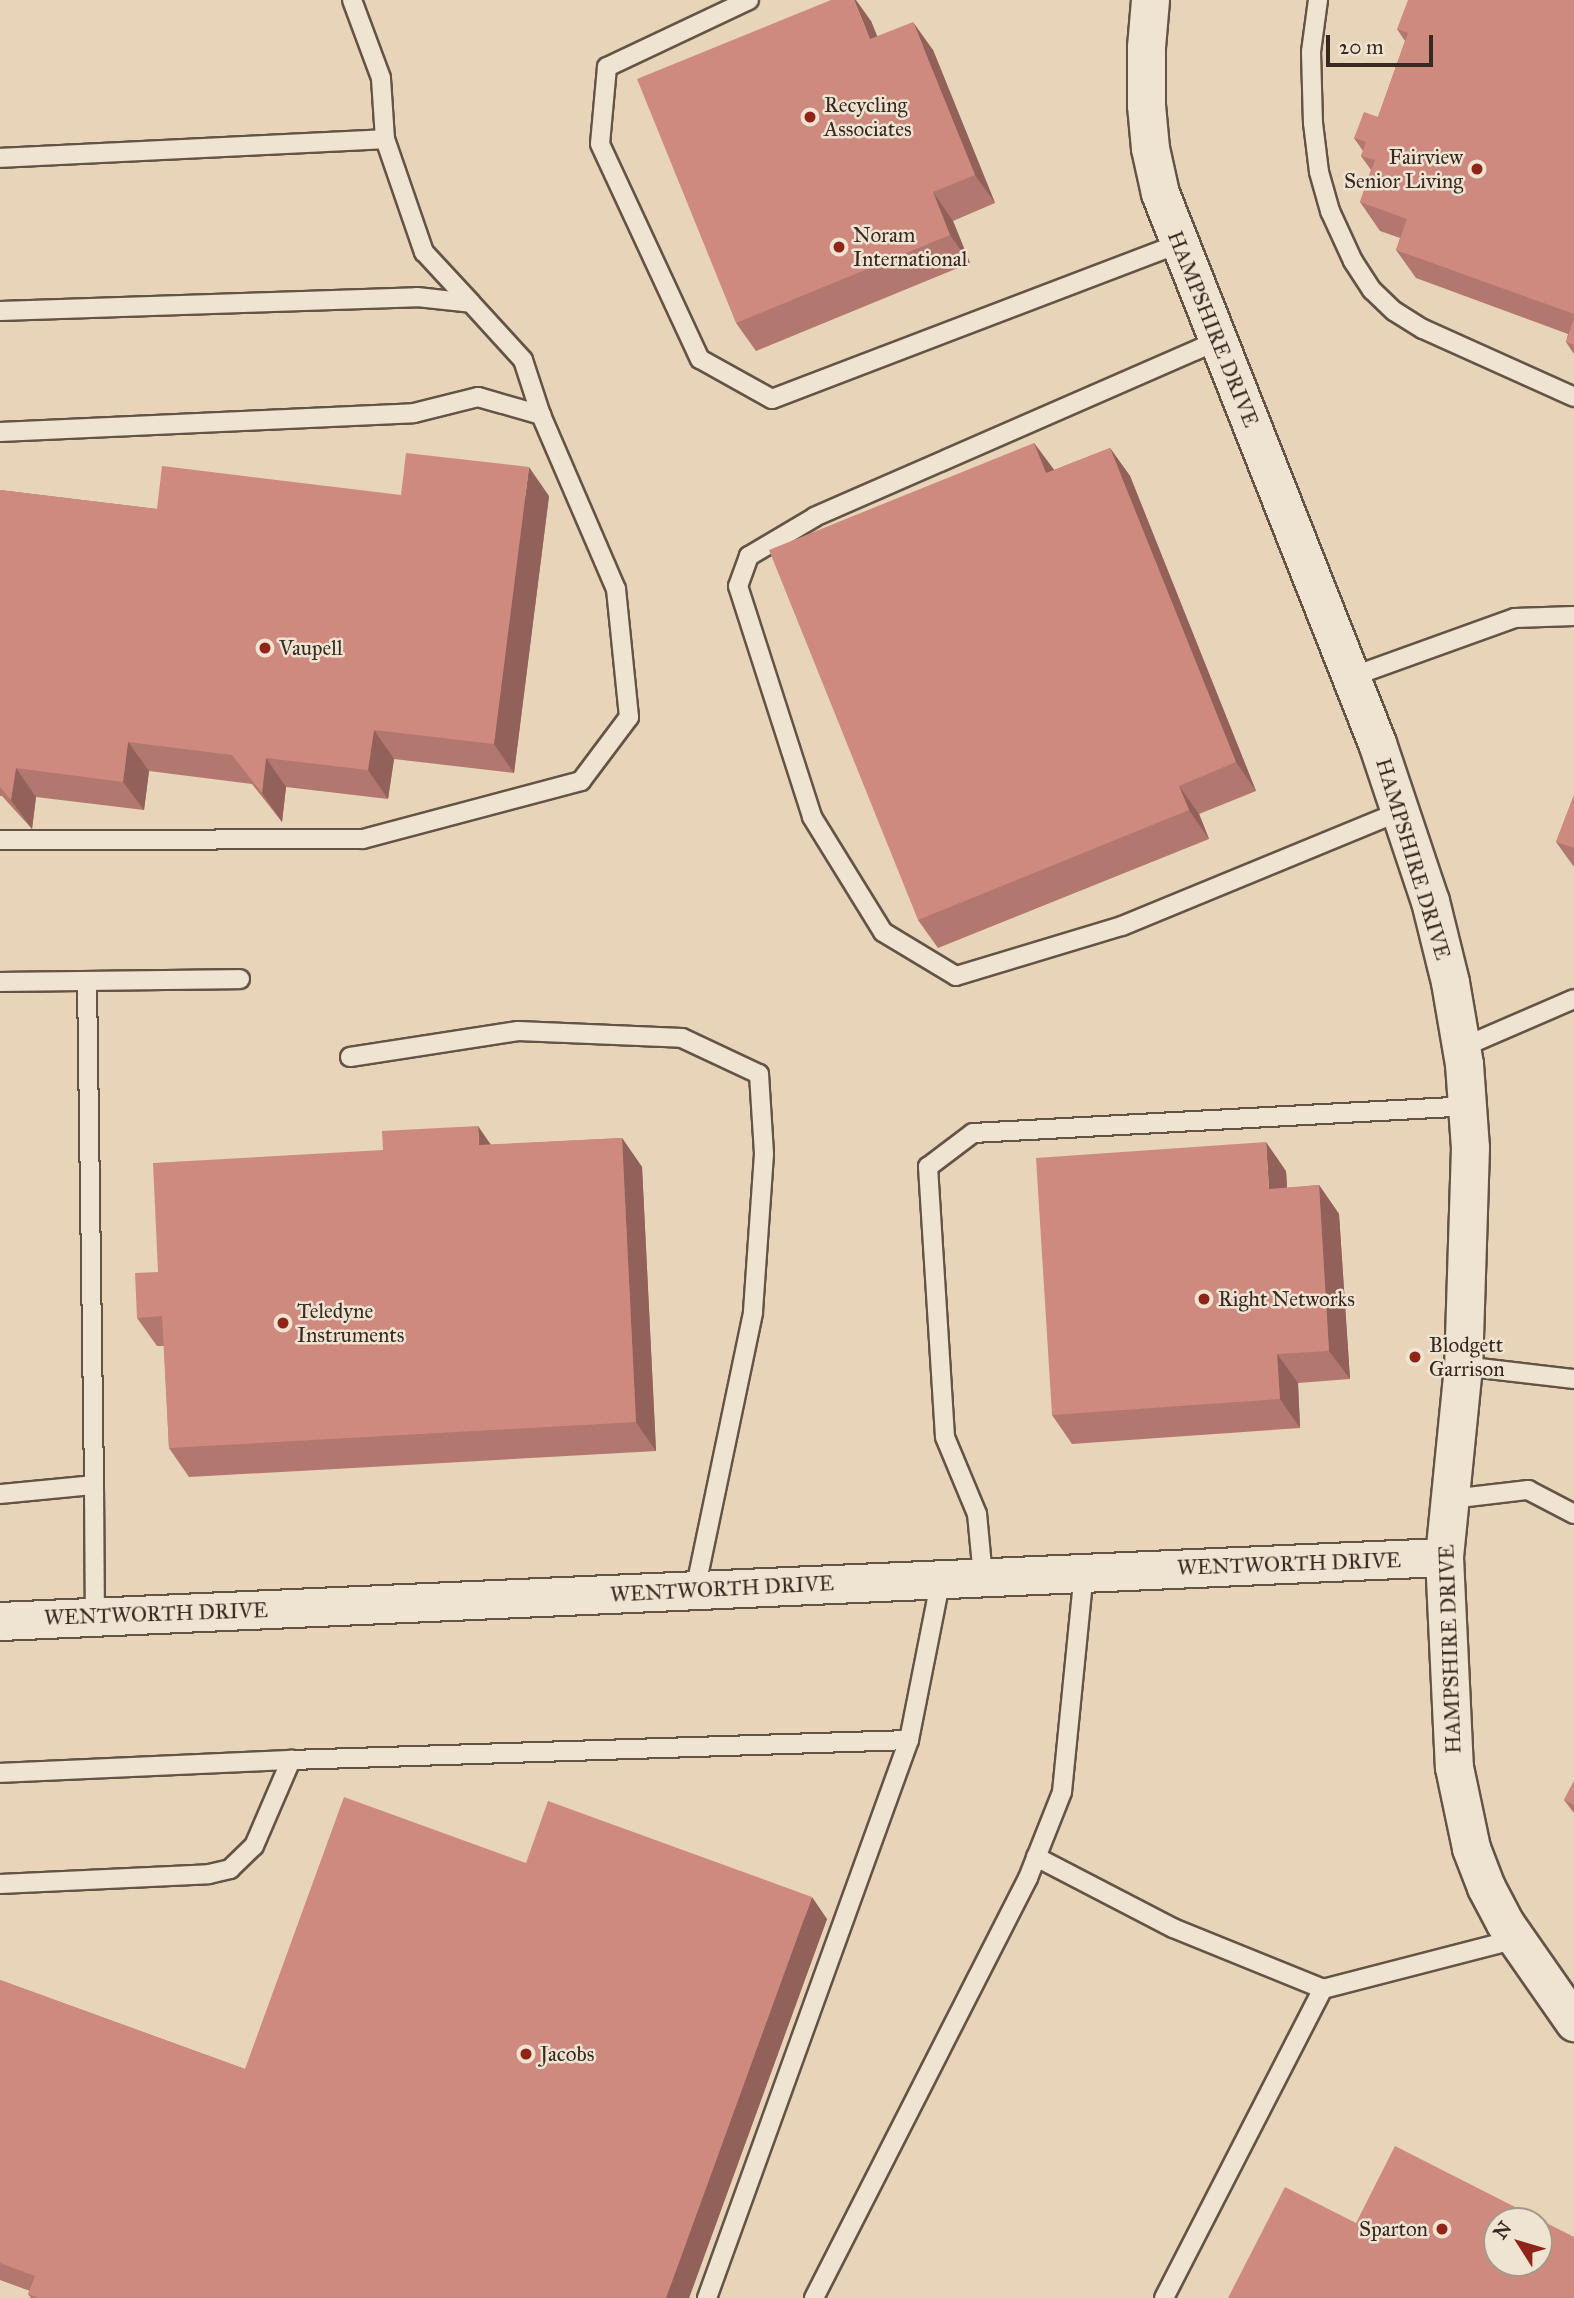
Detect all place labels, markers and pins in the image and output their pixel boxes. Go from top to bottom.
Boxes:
place label: Recycling Associates [824,92,912,142]
marker: Recycling Associates [802,109,818,125]
place label: Fairview Senior Living [1344,144,1463,194]
marker: Fairview Senior Living [1469,161,1485,177]
place label: Noram International [853,222,967,272]
marker: Noram International [831,239,847,255]
place label: Vaupell [279,635,343,661]
marker: Vaupell [257,640,273,656]
place label: Right Networks [1218,1286,1355,1312]
marker: Right Networks [1196,1291,1212,1307]
place label: Teledyne Instruments [297,1298,404,1348]
marker: Teledyne Instruments [275,1315,291,1331]
place label: Blodgett Garrison [1429,1332,1505,1382]
marker: Blodgett Garrison [1407,1349,1423,1365]
place label: Jacobs [540,2041,594,2067]
marker: Jacobs [518,2046,534,2062]
place label: Sparton [1359,2216,1428,2242]
marker: Sparton [1434,2221,1450,2237]

